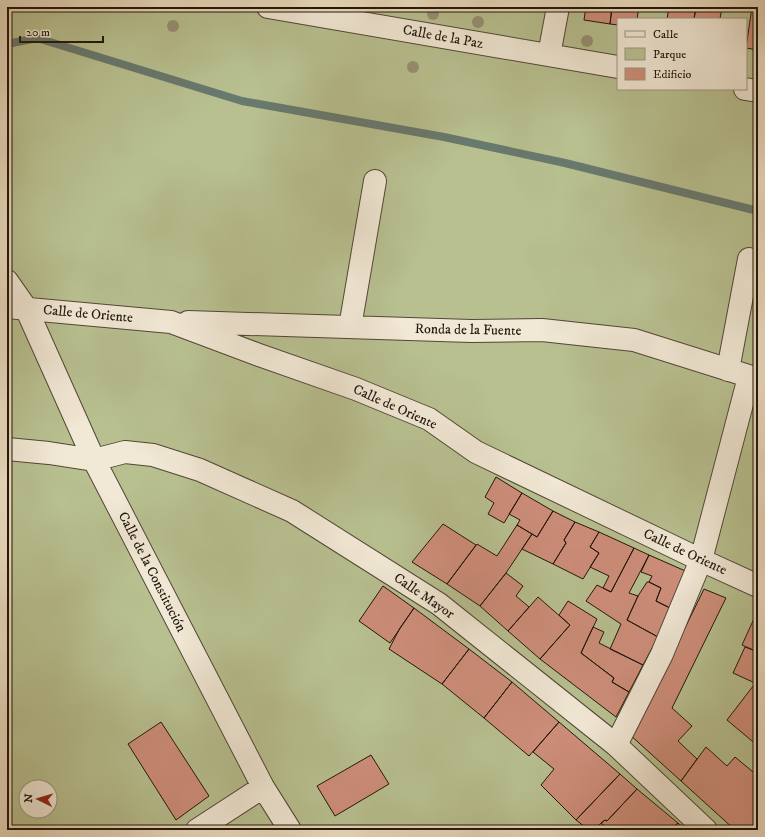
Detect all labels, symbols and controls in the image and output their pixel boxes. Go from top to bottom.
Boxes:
scale bar [20,18,103,44]
legend [617,18,747,90]
street label: Calle de la Paz [401,21,485,53]
text: 20 m [26,25,50,40]
text: Calle [653,27,678,42]
text: Parque [653,47,686,62]
text: Edificio [653,67,692,82]
street label: Calle de Oriente [42,301,134,327]
street label: Ronda de la Fuente [415,320,522,340]
street label: Calle de Oriente [350,380,440,434]
street label: Calle de la Constitución [114,509,190,636]
street label: Calle de Oriente [640,525,730,579]
street label: Calle Mayor [390,569,459,623]
north arrow [18,779,58,819]
text: N [22,793,36,803]

